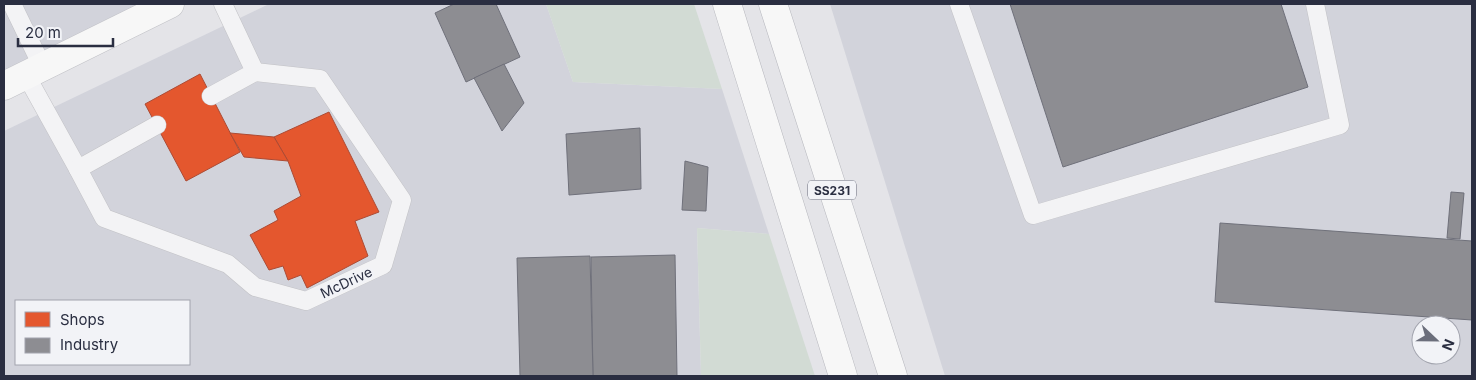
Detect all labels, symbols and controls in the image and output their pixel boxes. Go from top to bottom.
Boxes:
scale bar [18,15,112,47]
text: 20 m [25,23,61,42]
road number: SS231 [808,180,856,200]
street label: McDrive [317,263,375,301]
legend [15,300,190,365]
text: Shops [60,310,105,329]
north arrow [1411,315,1461,365]
text: Industry [60,335,119,354]
text: N [1439,337,1458,353]

